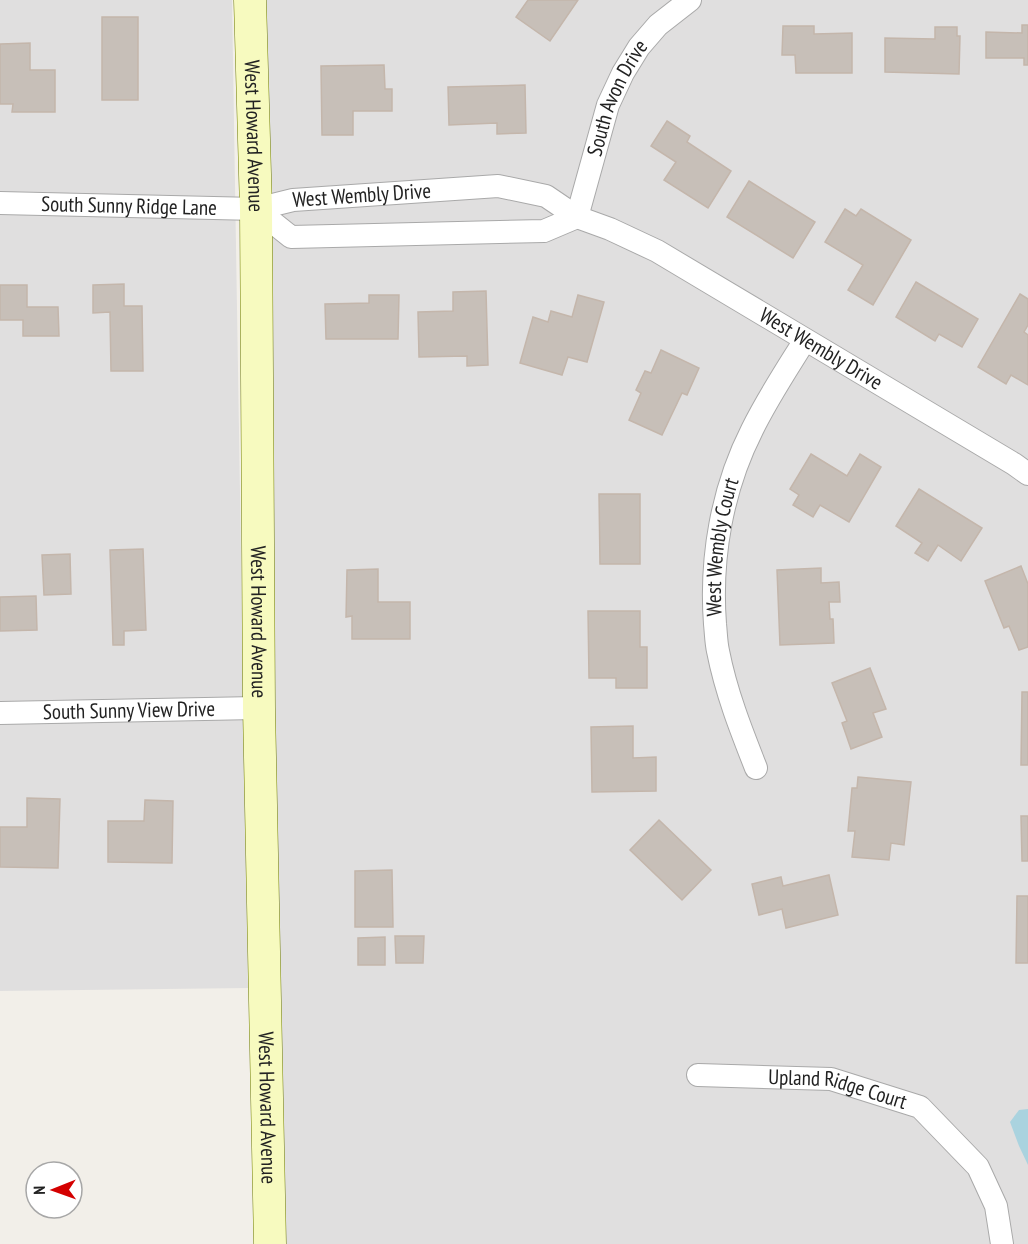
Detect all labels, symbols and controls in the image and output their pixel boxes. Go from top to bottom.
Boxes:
street label: South Avon Drive [581,33,653,159]
street label: West Howard Avenue [239,59,270,212]
street label: West Wembly Drive [292,177,432,213]
street label: South Sunny Ridge Lane [41,190,217,221]
street label: West Wembly Drive [755,301,888,396]
street label: West Wembly Court [700,474,745,617]
street label: West Howard Avenue [245,546,273,698]
street label: South Sunny View Drive [43,695,215,725]
street label: West Howard Avenue [253,1031,283,1184]
street label: Upland Ridge Court [768,1063,910,1115]
north arrow [24,1160,84,1220]
text: N [29,1186,49,1195]

